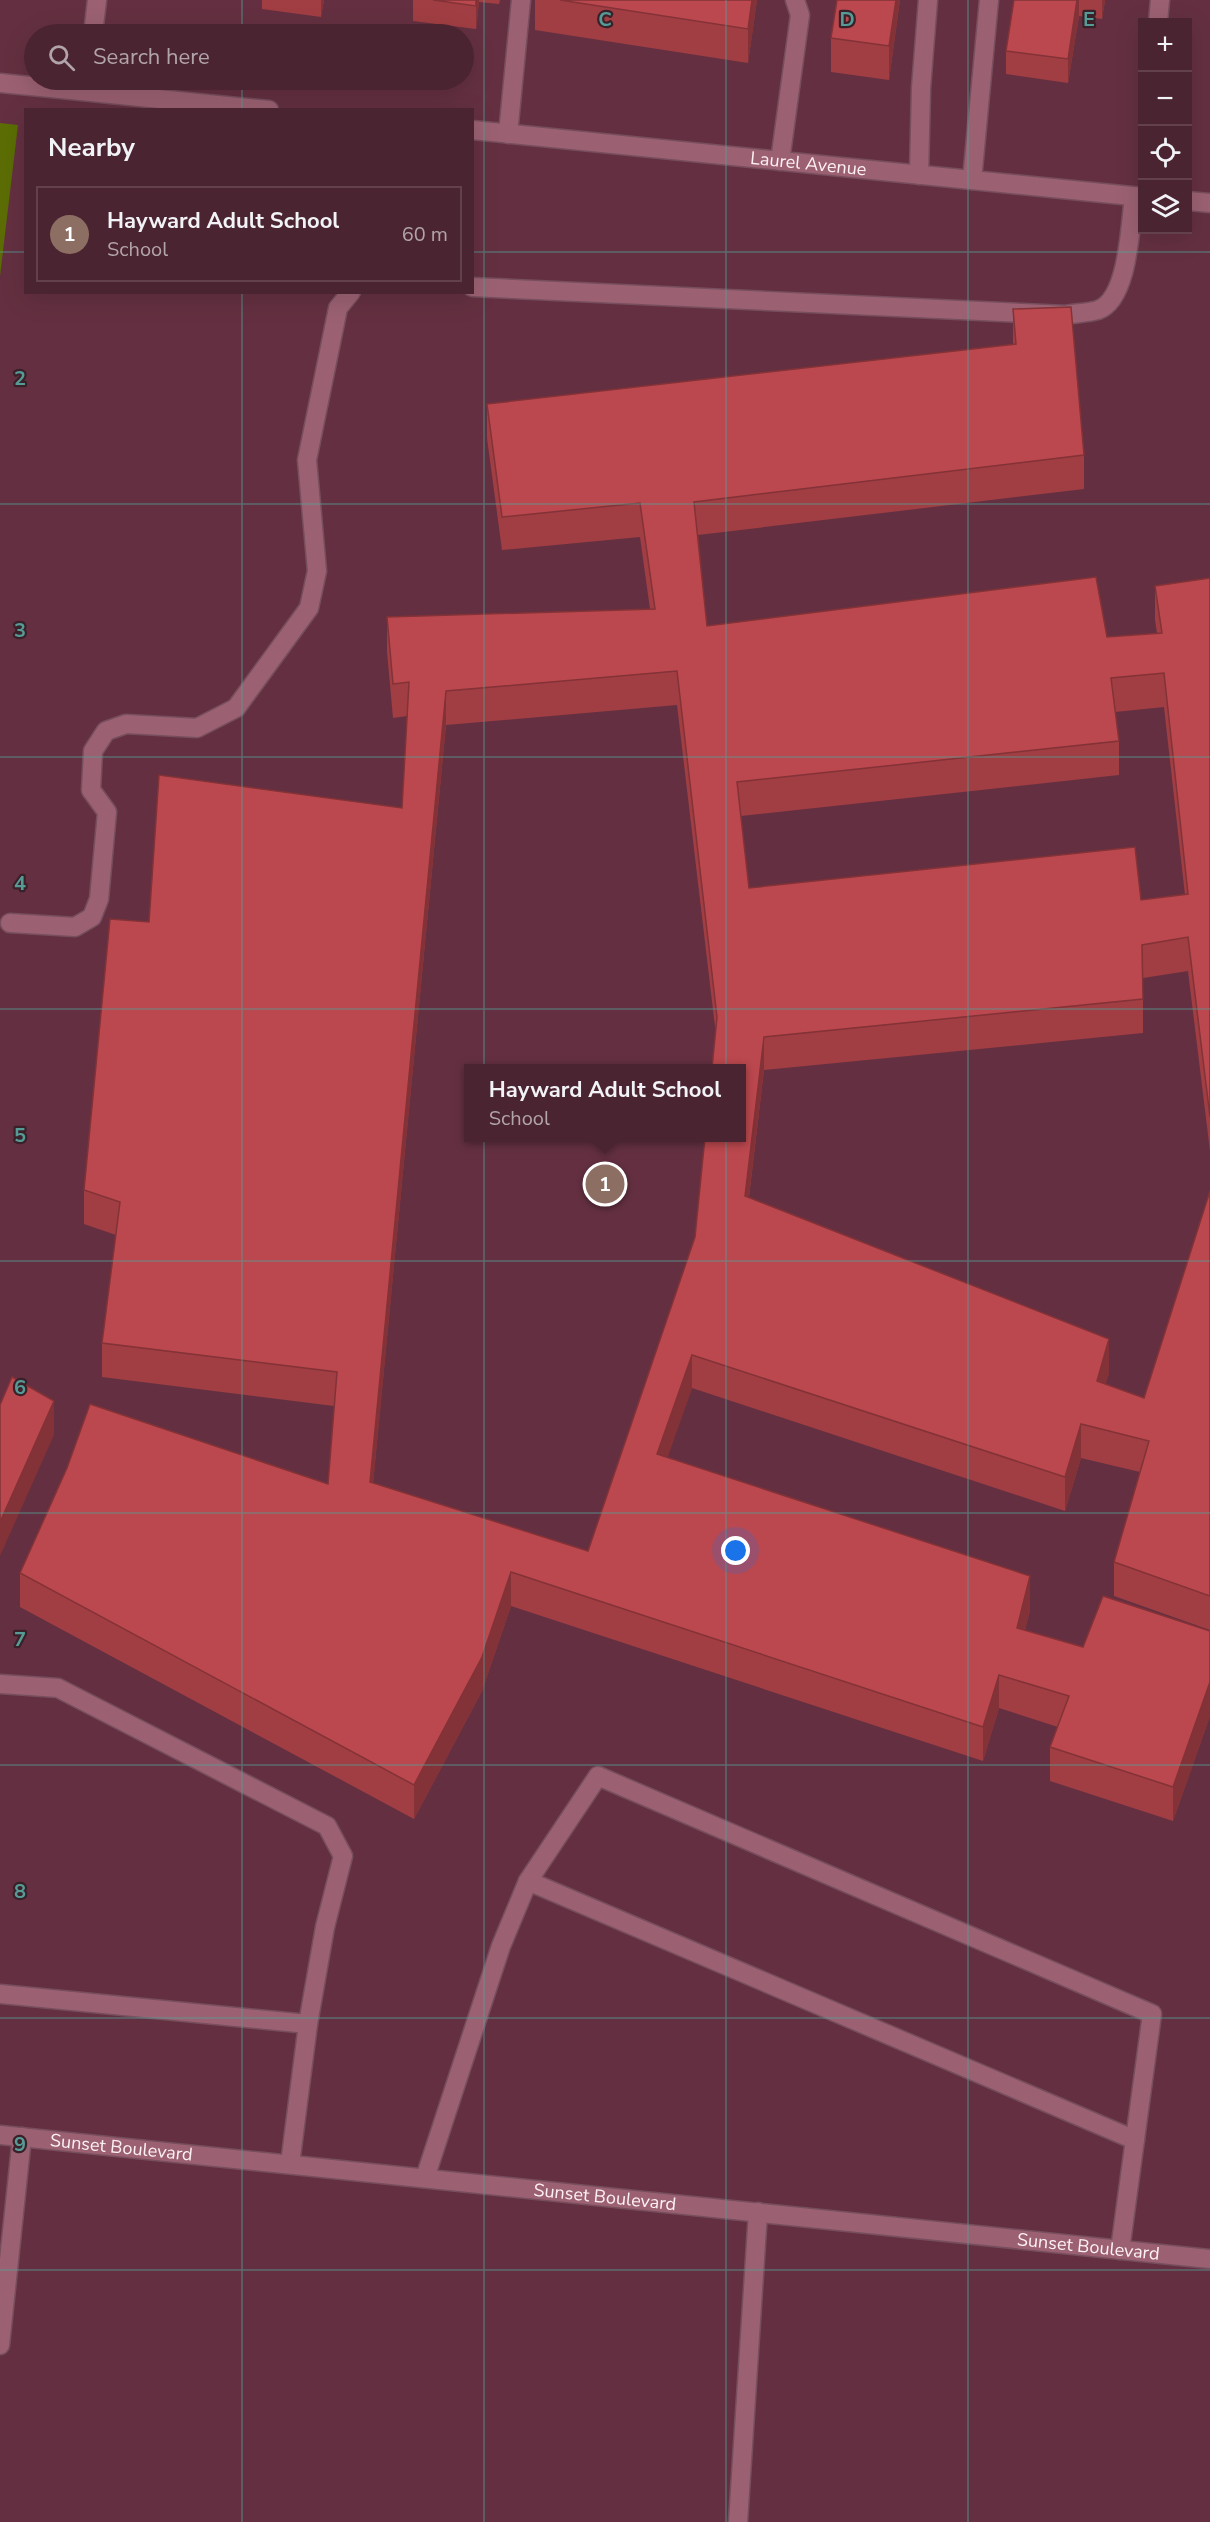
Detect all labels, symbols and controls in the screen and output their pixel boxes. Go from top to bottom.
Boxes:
text: C [598,6,612,33]
text: D [839,6,855,33]
text: E [1083,6,1095,33]
map controls [1138,18,1192,234]
button: + [1138,18,1192,72]
search box [24,24,474,90]
icon: search [45,41,78,74]
text: Search here [93,42,210,72]
button: − [1138,72,1192,126]
button: locate [1138,126,1192,180]
text: Nearby [48,130,135,165]
street label: Laurel Avenue [749,146,868,181]
button: layers [1138,180,1192,234]
text: Hayward Adult School [107,206,339,236]
text: 1 [64,221,76,248]
text: 60 m [402,221,448,248]
text: School [107,236,168,263]
text: 2 [14,365,26,392]
text: 3 [14,617,26,644]
text: 4 [14,870,26,897]
popup [464,1064,746,1142]
text: Hayward Adult School [489,1075,721,1105]
text: School [489,1105,550,1132]
text: 5 [14,1122,26,1149]
pin: 1 [586,1162,624,1206]
text: 6 [14,1374,26,1401]
your location [721,1536,750,1565]
text: 7 [14,1626,26,1653]
text: 8 [14,1878,26,1905]
street label: Sunset Boulevard [49,2128,194,2167]
text: 9 [14,2131,26,2158]
street label: Sunset Boulevard [532,2178,677,2216]
street label: Sunset Boulevard [1016,2227,1161,2266]

